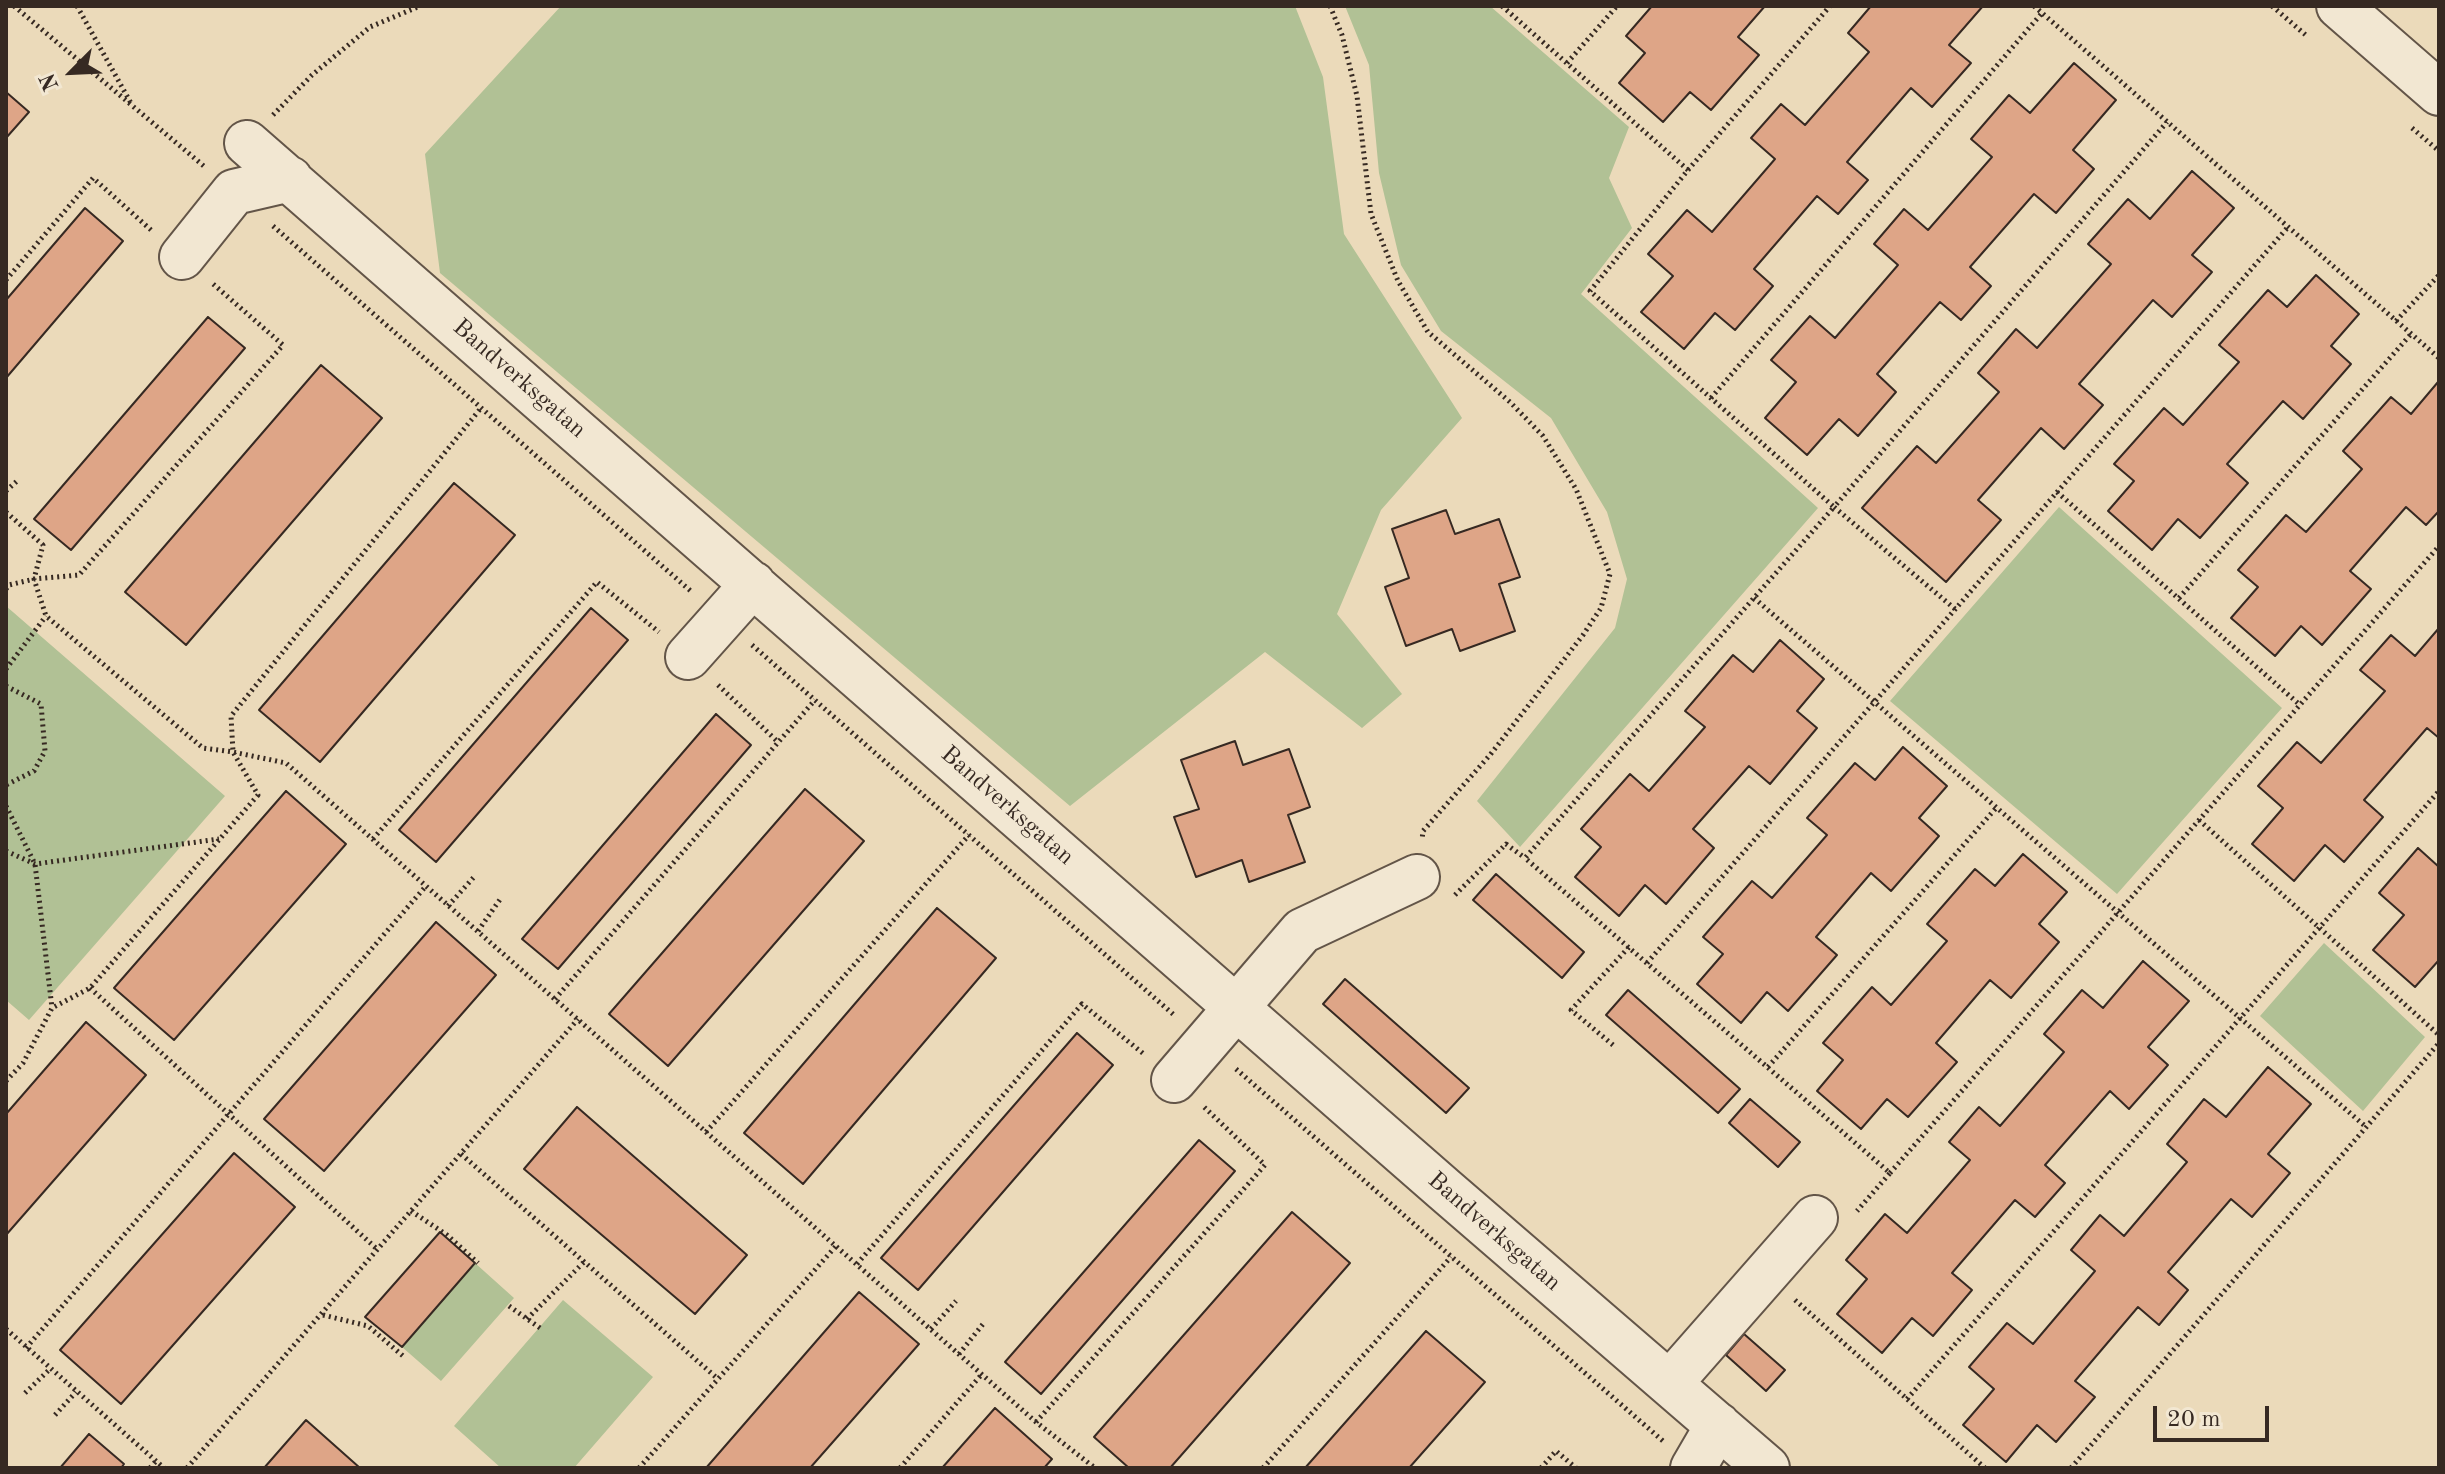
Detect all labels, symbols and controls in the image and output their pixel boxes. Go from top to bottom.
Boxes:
north arrow [32,32,112,112]
text: N [37,70,64,94]
street label: Bandverksgatan [446,313,592,445]
street label: Bandverksgatan [934,740,1080,872]
street label: Bandverksgatan [1421,1166,1567,1298]
scale bar [2157,1390,2273,1440]
text: 20 m [2167,1408,2221,1432]

